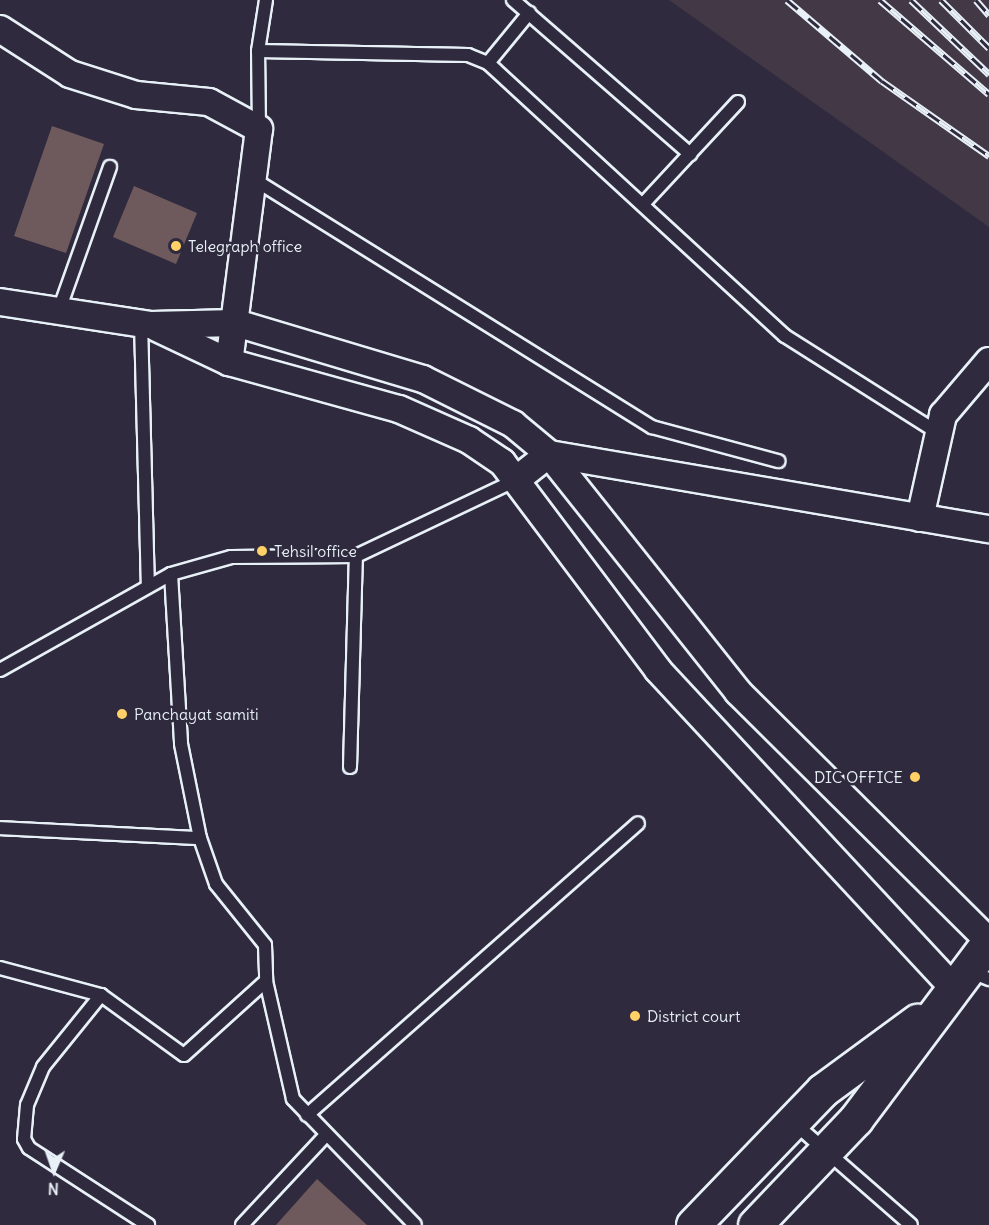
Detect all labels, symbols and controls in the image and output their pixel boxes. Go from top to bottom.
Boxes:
place label: Telegraph office [188,236,302,256]
marker: Telegraph office [169,239,183,253]
place label: Tehsil office [274,541,357,561]
marker: Tehsil office [255,544,269,558]
place label: Panchayat samiti [134,704,258,724]
marker: Panchayat samiti [115,707,129,721]
place label: DIC OFFICE [814,767,903,787]
marker: DIC OFFICE [908,770,922,784]
place label: District court [647,1006,740,1026]
marker: District court [628,1009,642,1023]
north arrow [24,1141,84,1201]
text: N [47,1179,59,1199]

